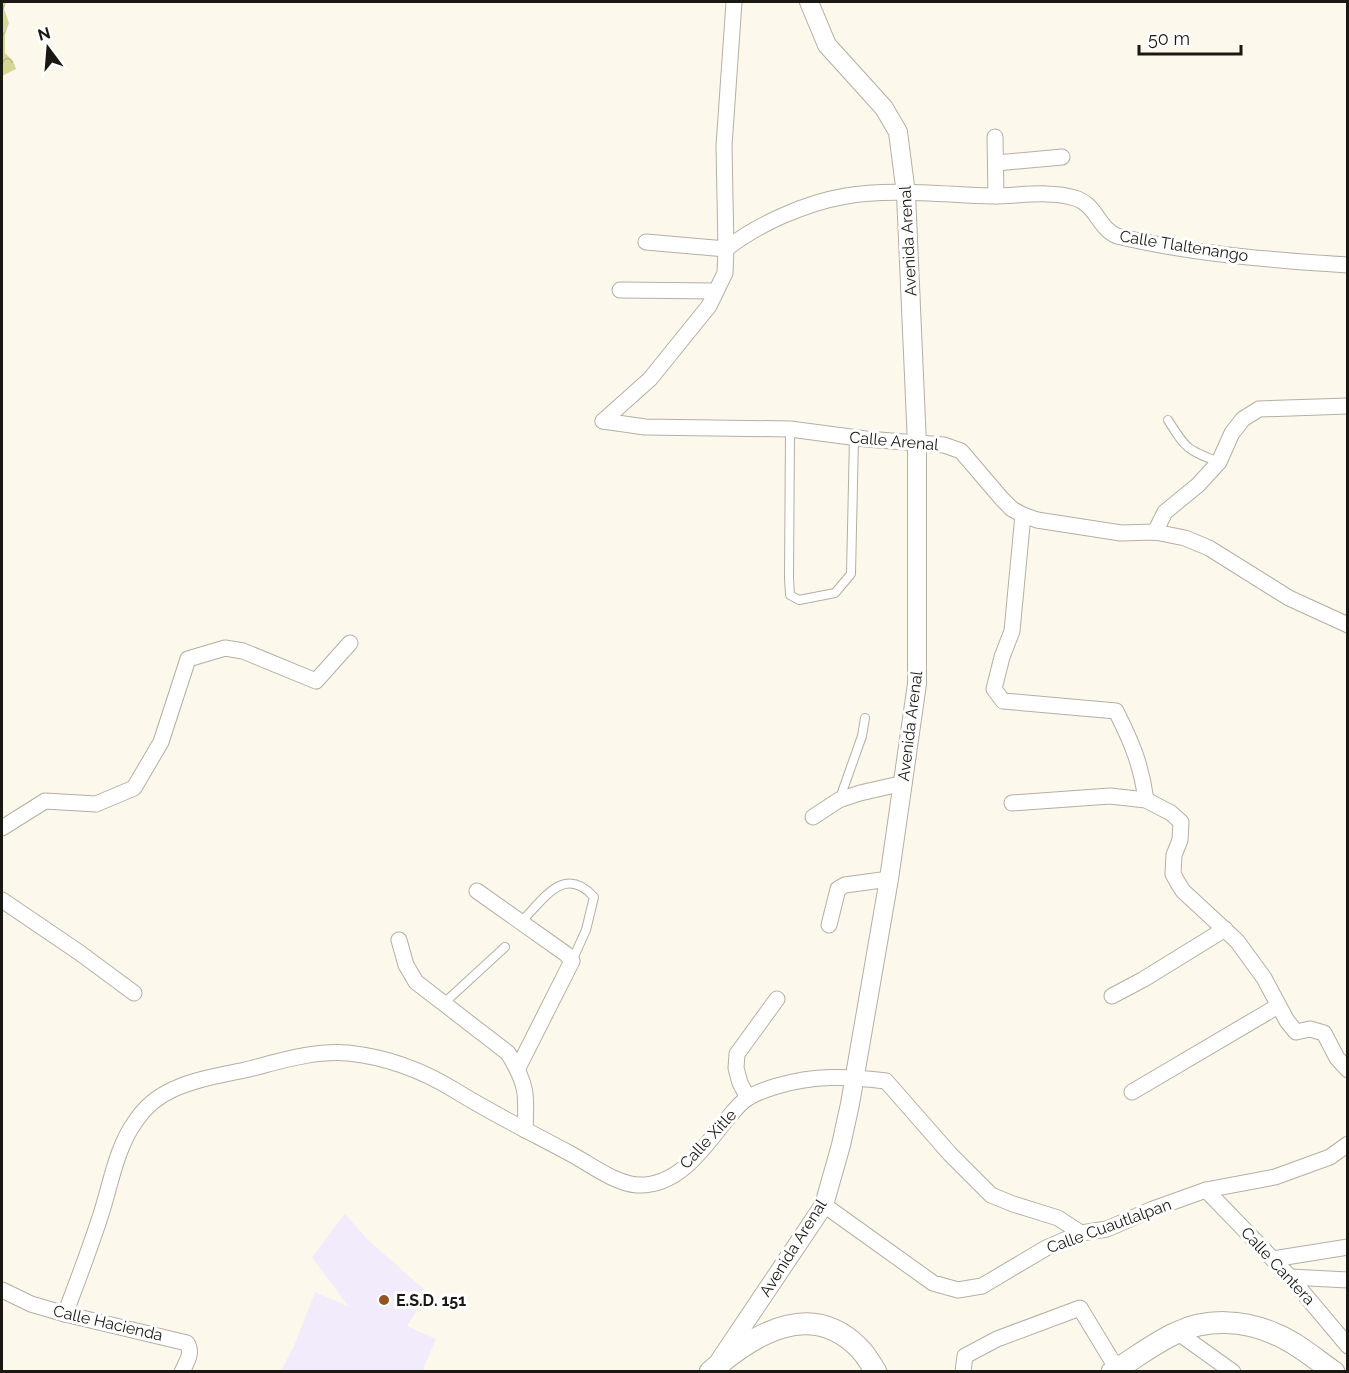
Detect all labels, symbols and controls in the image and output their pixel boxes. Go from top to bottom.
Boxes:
north arrow [18,18,78,78]
scale bar [1139,18,1241,56]
text: N [36,23,52,45]
text: 50 m [1148,28,1190,49]
street label: Avenida Arenal [896,184,920,297]
street label: Calle Tlaltenango [1118,226,1250,266]
street label: Calle Arenal [849,428,940,454]
street label: Avenida Arenal [894,669,926,782]
street label: Calle Xitle [676,1105,740,1173]
street label: Avenida Arenal [756,1195,831,1300]
street label: Calle Cuautlalpan [1044,1195,1174,1257]
street label: Calle Cantera [1237,1223,1319,1309]
place label: E.S.D. 151 [396,1291,466,1310]
marker: E.S.D. 151 [377,1293,391,1307]
street label: Calle Hacienda [51,1301,165,1345]

